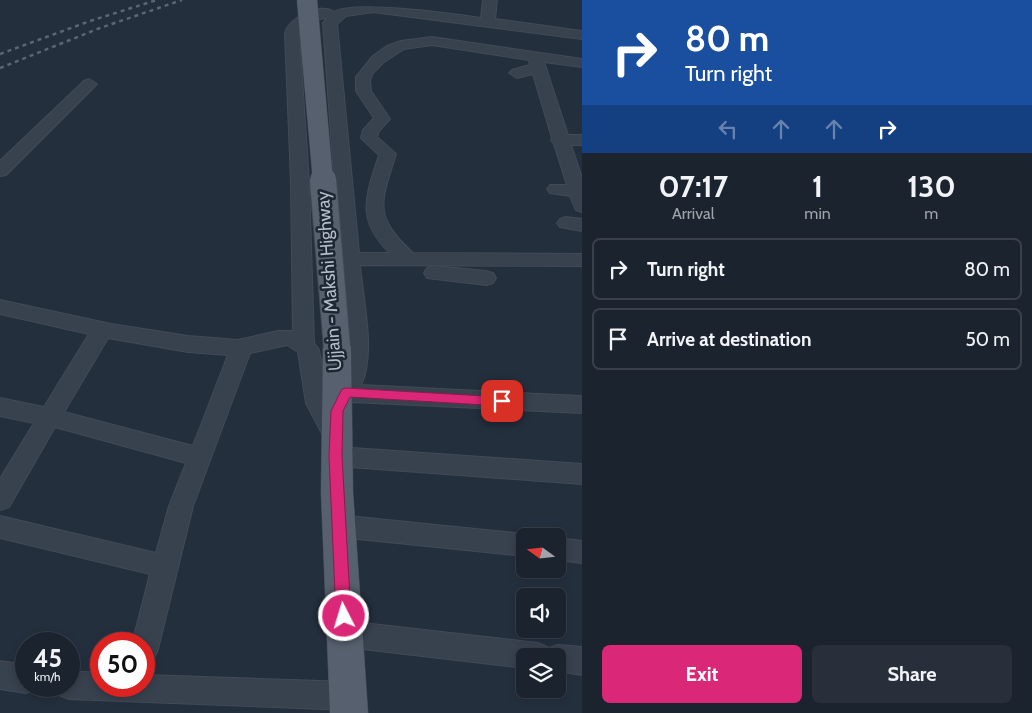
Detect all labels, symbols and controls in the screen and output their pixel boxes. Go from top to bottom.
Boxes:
text: 80 m [685,17,769,60]
icon: right [602,20,667,85]
text: Turn right [685,60,772,87]
icon: left [714,115,742,143]
icon: ahead [767,115,795,143]
icon: ahead [820,115,848,143]
icon: right [873,115,901,143]
text: 07:17 [658,168,728,205]
text: 1 [812,168,823,205]
text: 130 [907,168,956,205]
street label: Ujjain - Makshi Highway [312,190,346,372]
text: Arrival [672,204,714,223]
text: min [804,204,831,223]
text: m [924,204,938,223]
icon: right [604,255,632,283]
text: Turn right [647,258,725,281]
text: 80 m [964,258,1010,281]
icon: arrive [604,325,632,353]
text: Arrive at destination [647,328,811,351]
text: 50 m [966,328,1010,351]
pin [481,380,523,422]
icon: arrive [488,387,516,415]
north arrow [516,528,566,578]
map controls [516,528,566,698]
button: sound [516,588,566,638]
position arrow [317,589,369,641]
speed limit sign: 50 [90,632,155,697]
text: 45 [33,643,62,673]
button: Exit [602,645,802,703]
button: Share [812,645,1012,703]
button: layers [516,648,566,698]
text: km/h [34,669,61,684]

